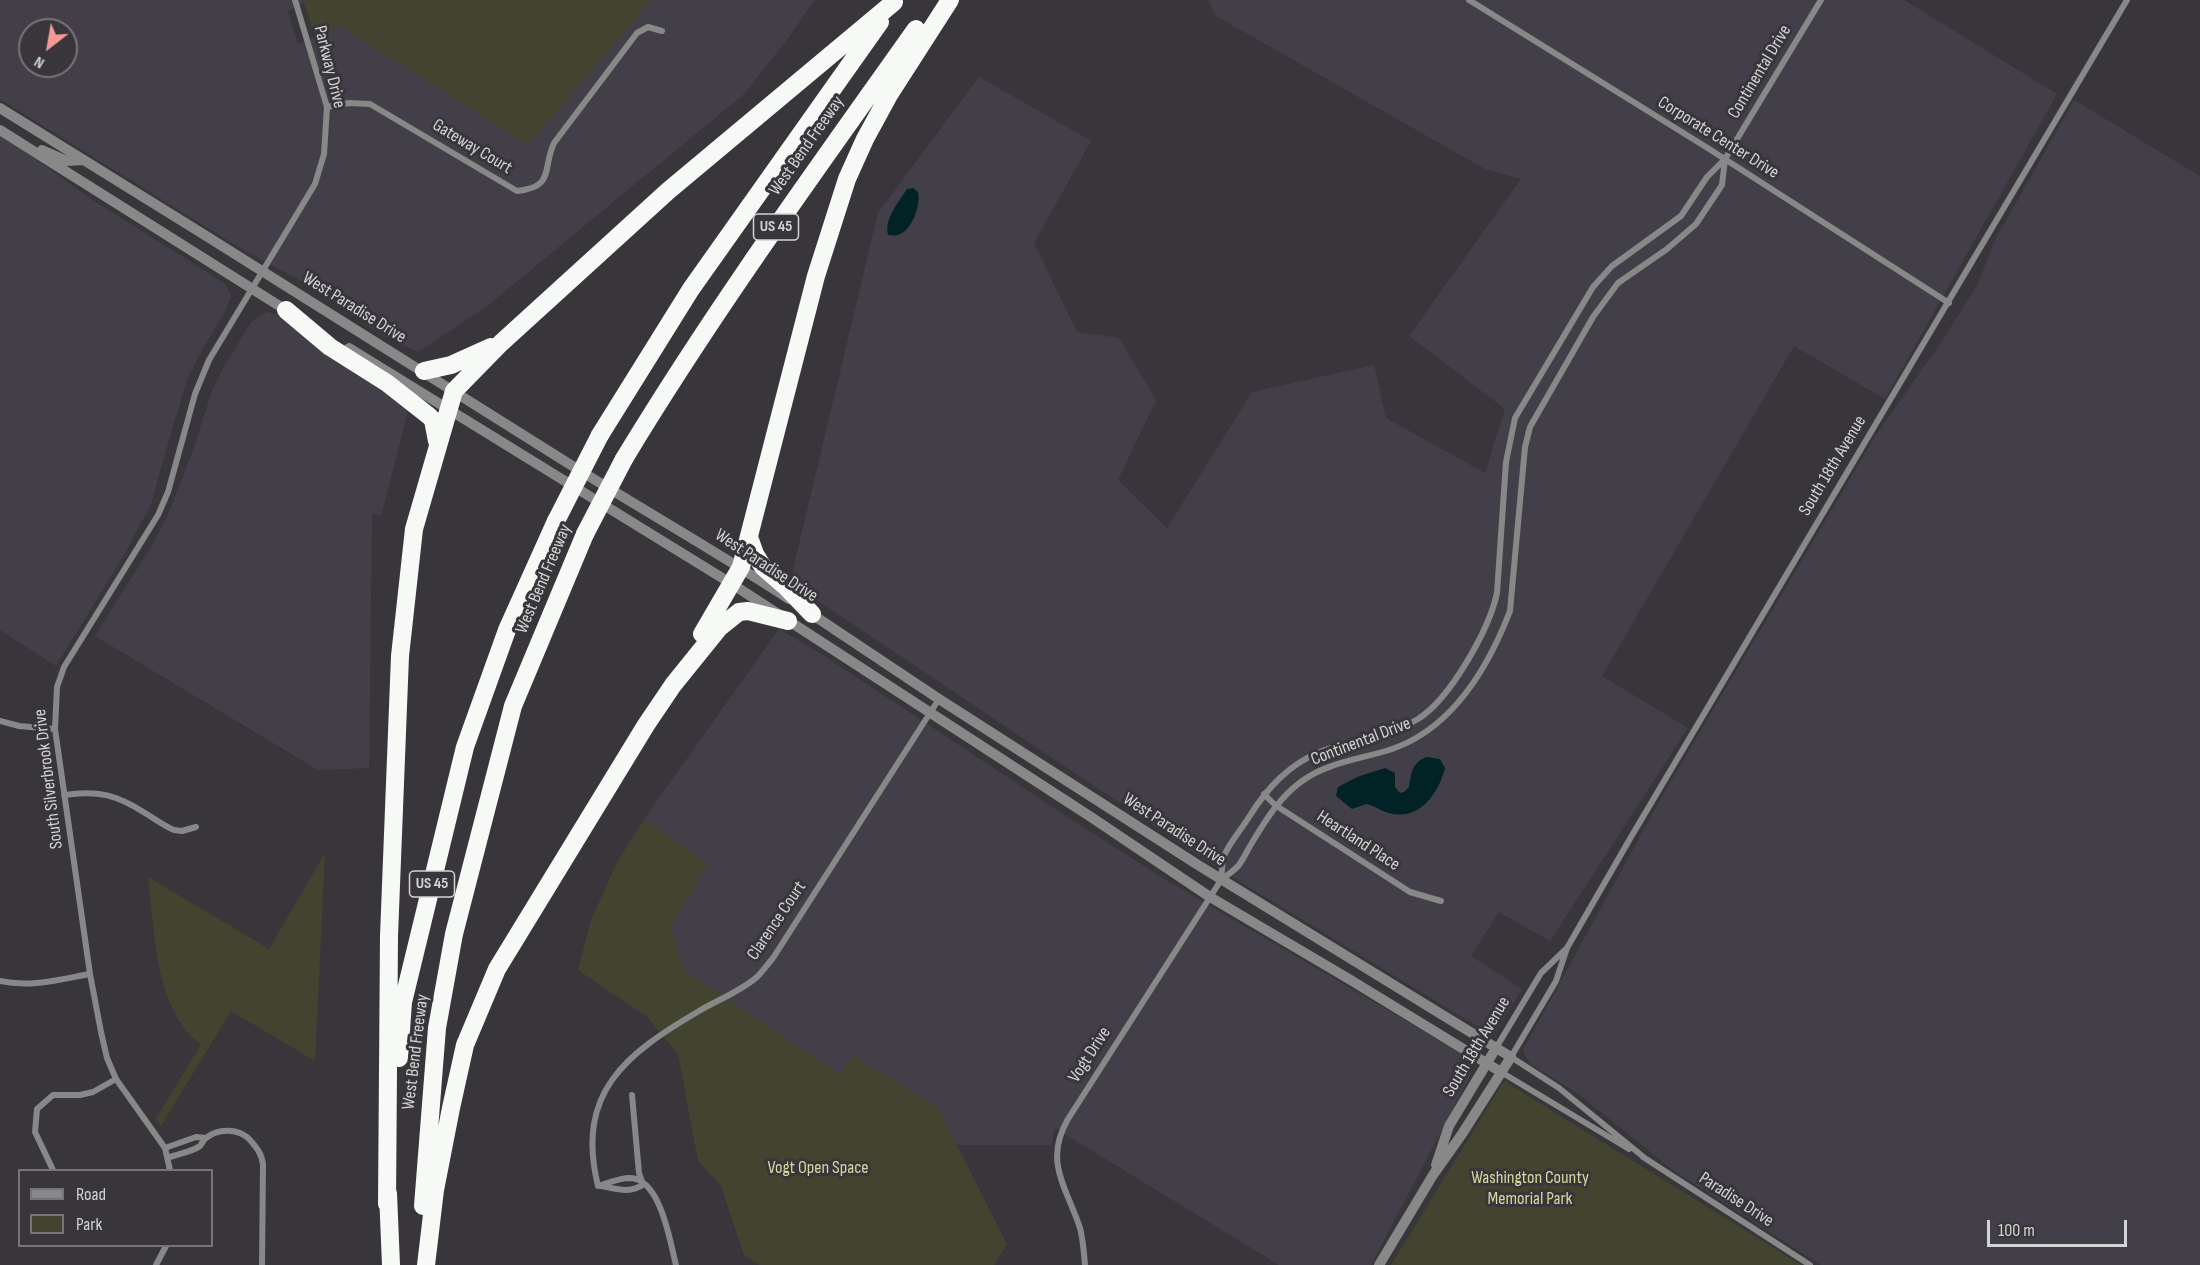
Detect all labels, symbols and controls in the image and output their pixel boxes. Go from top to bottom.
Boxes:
north arrow [18,18,78,78]
street label: Continental Drive [1724,21,1796,123]
street label: Parkway Drive [308,24,350,110]
text: N [31,52,48,72]
street label: West Bend Freeway [765,92,849,200]
street label: Corporate Center Drive [1653,92,1783,184]
street label: Gateway Court [428,115,516,179]
road number: US 45 [754,214,798,240]
street label: West Paradise Drive [298,267,410,349]
street label: South 18th Avenue [1795,412,1871,520]
street label: West Bend Freeway [511,521,577,637]
street label: West Paradise Drive [710,525,822,607]
street label: South Silverbrook Drive [30,708,68,850]
street label: Continental Drive [1308,713,1414,771]
street label: West Paradise Drive [1118,789,1230,871]
street label: Heartland Place [1312,806,1404,876]
road number: US 45 [410,871,454,897]
street label: Clarence Court [743,877,811,965]
street label: West Bend Freeway [398,993,434,1111]
street label: South 18th Avenue [1439,993,1515,1101]
street label: Vogt Drive [1064,1023,1116,1087]
park label: Vogt Open Space [768,1157,868,1179]
park label: Washington County Memorial Park [1471,1167,1589,1210]
street label: Paradise Drive [1694,1168,1778,1232]
legend [18,1169,213,1247]
text: Road [76,1184,106,1205]
scale bar [1990,1208,2130,1246]
text: Park [76,1214,102,1235]
text: 100 m [1998,1220,2035,1241]

